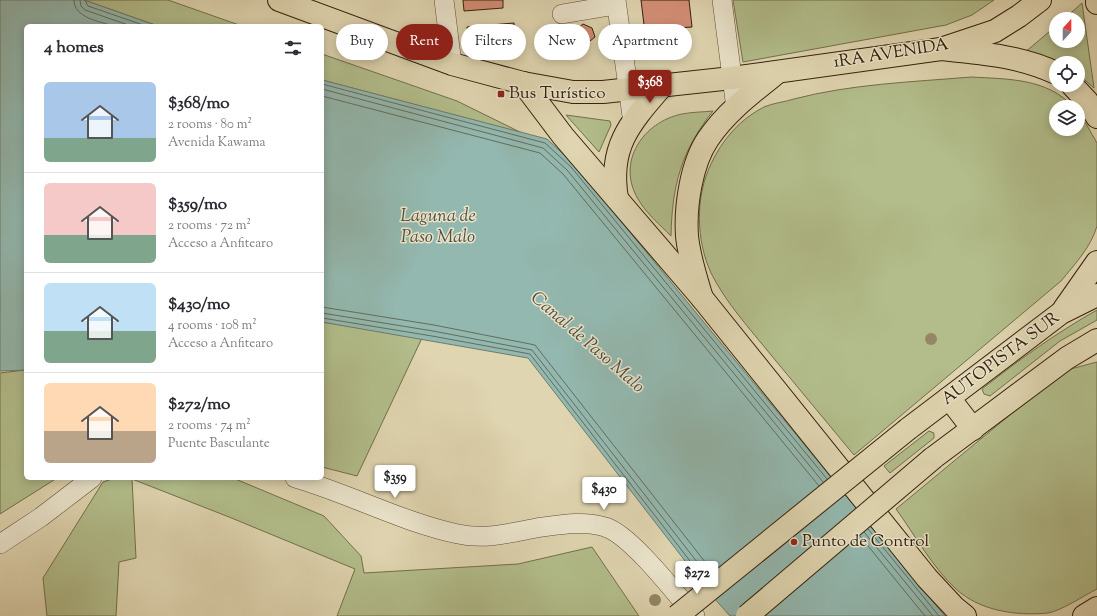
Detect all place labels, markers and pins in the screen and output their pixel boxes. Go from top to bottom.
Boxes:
pin: $368 [626,70,674,104]
place label: Bus Turístico [509,82,605,106]
marker: Bus Turístico [496,89,506,99]
pin: $359 [371,465,419,499]
pin: $430 [580,477,628,511]
place label: Punto de Control [802,530,930,554]
marker: Punto de Control [789,537,799,547]
pin: $272 [673,561,721,595]

